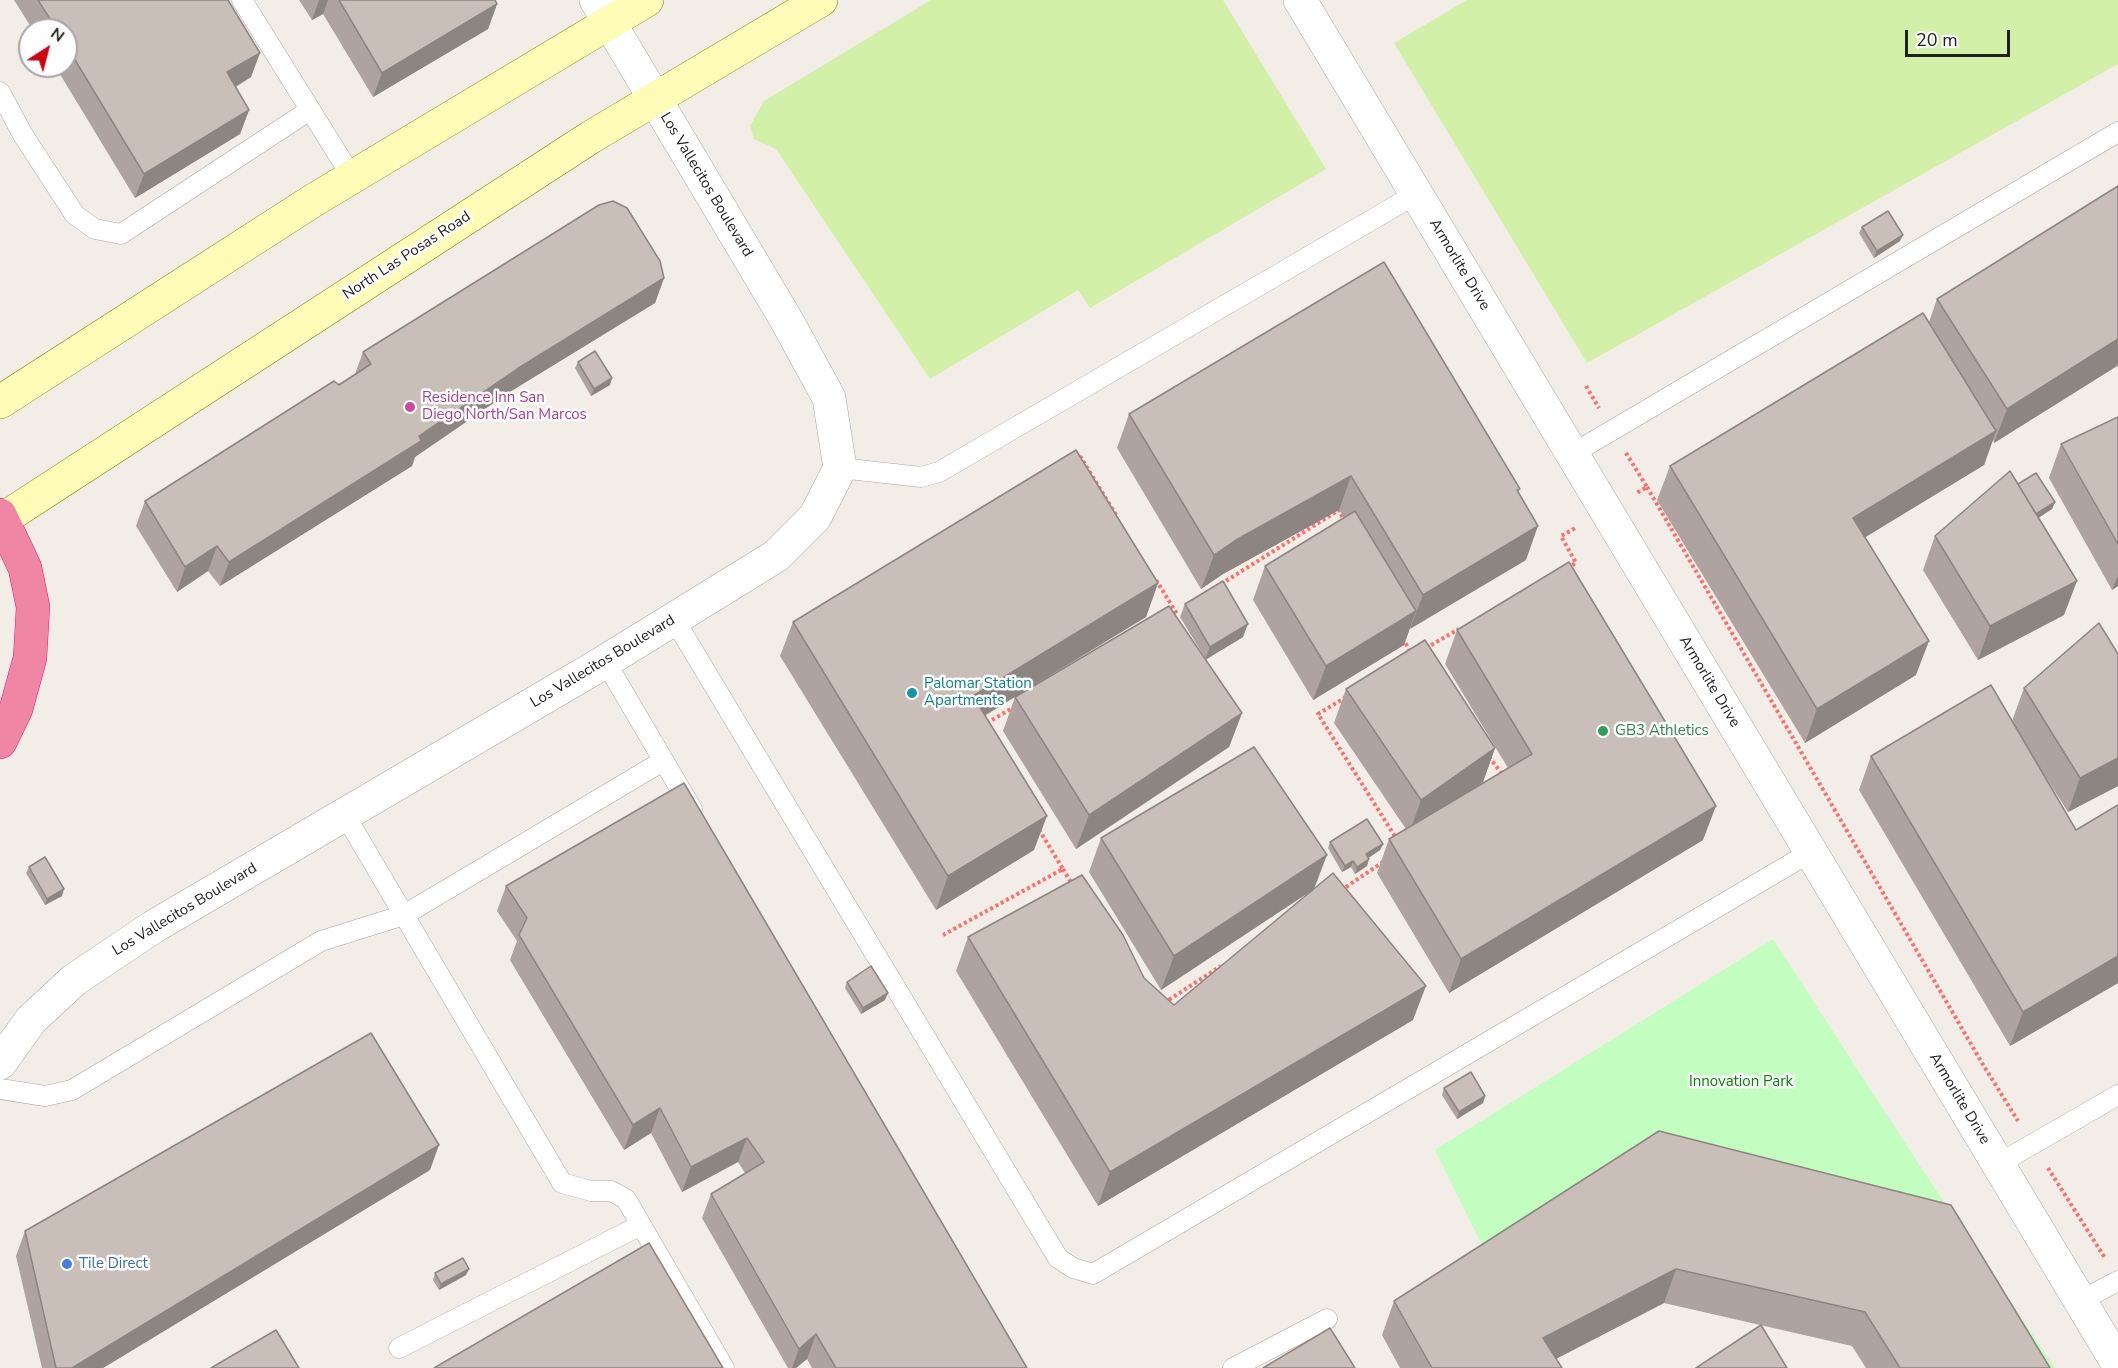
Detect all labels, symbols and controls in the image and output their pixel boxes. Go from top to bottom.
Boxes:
north arrow [18,18,78,78]
scale bar [1908,18,2013,56]
text: N [46,23,69,47]
text: 20 m [1916,28,1958,52]
street label: Los Vallecitos Boulevard [656,109,756,261]
street label: North Las Posas Road [340,208,474,304]
street label: Armorlite Drive [1425,216,1493,314]
place label: Residence Inn San Diego North/San Marcos [422,389,587,424]
marker: Residence Inn San Diego North/San Marcos [403,400,417,414]
street label: Los Vallecitos Boulevard [527,612,679,712]
street label: Armorlite Drive [1675,633,1743,731]
place label: Palomar Station Apartments [924,675,1032,710]
marker: Palomar Station Apartments [905,686,919,700]
place label: GB3 Athletics [1615,722,1709,740]
marker: GB3 Athletics [1596,724,1610,738]
street label: Los Vallecitos Boulevard [109,860,261,960]
street label: Armorlite Drive [1925,1050,1993,1148]
park label: Innovation Park [1689,1073,1793,1091]
place label: Tile Direct [79,1255,148,1273]
marker: Tile Direct [60,1257,74,1271]

